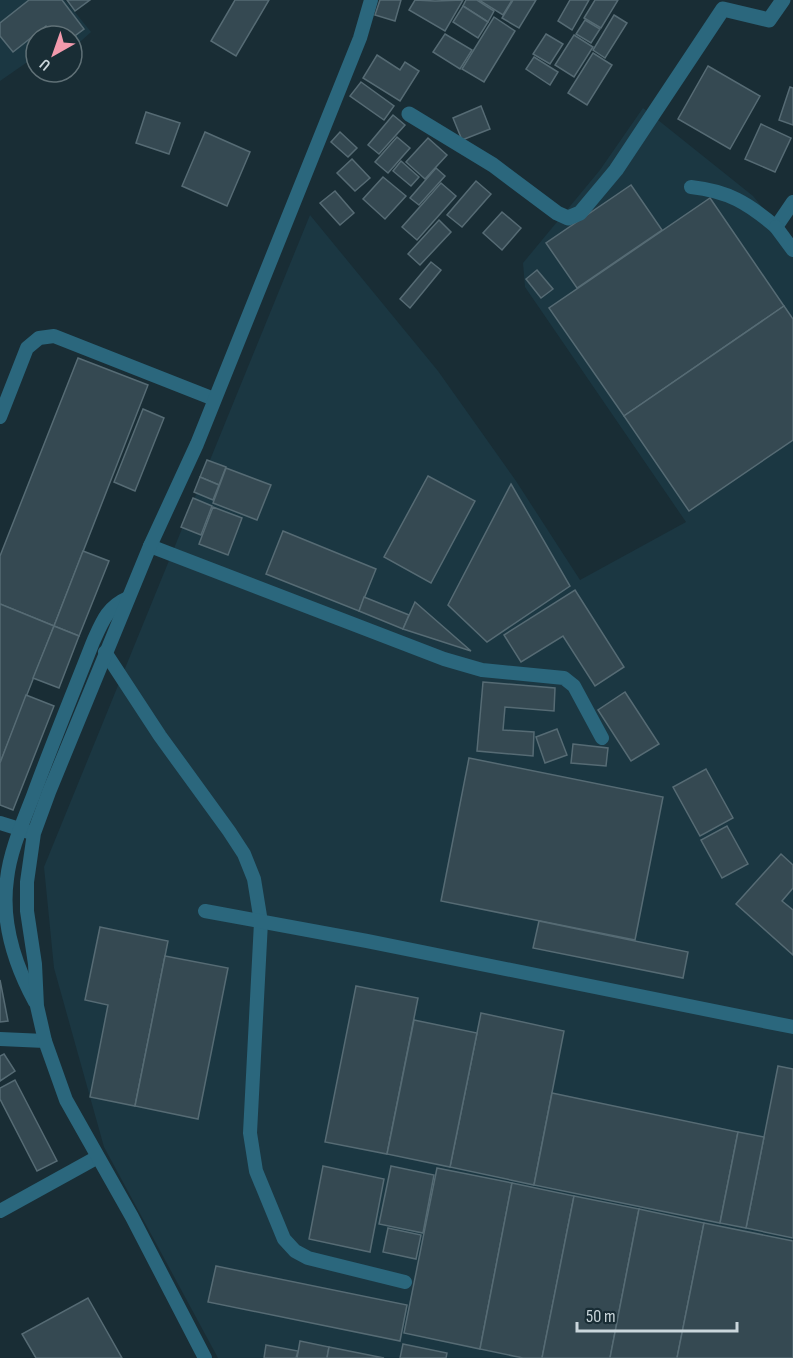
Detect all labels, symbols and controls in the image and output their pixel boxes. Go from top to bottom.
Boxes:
north arrow [24,24,84,84]
text: U [36,54,55,74]
scale bar [577,1295,738,1333]
text: 50 m [586,1306,616,1327]

